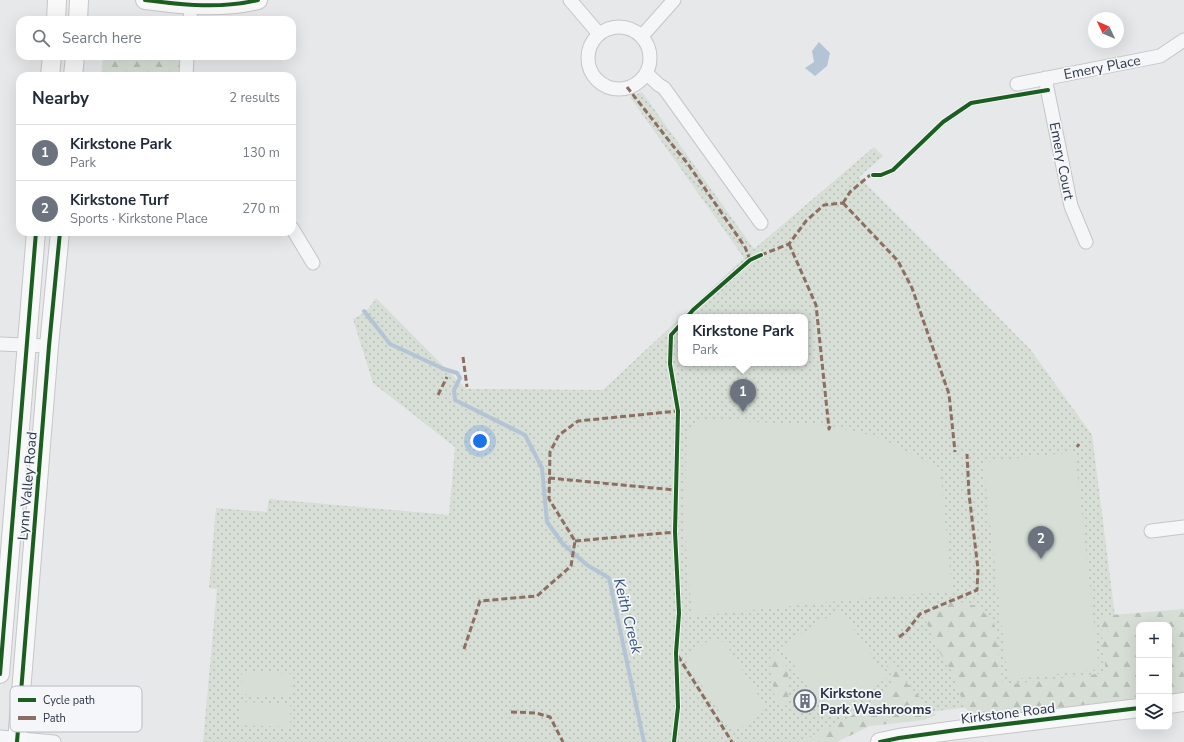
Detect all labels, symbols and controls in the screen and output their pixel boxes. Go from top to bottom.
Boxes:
north arrow [1088,12,1124,48]
search box [16,16,296,60]
icon: search [30,27,52,49]
text: Search here [62,28,142,48]
street label: Emery Place [1062,51,1142,84]
text: Nearby [32,87,89,110]
text: 2 results [229,89,280,107]
street label: Emery Court [1045,121,1078,202]
text: Kirkstone Park [70,134,172,154]
text: 1 [41,144,49,162]
text: 130 m [242,144,280,162]
text: Park [70,154,96,172]
text: Kirkstone Turf [70,190,169,210]
text: 2 [41,200,49,218]
text: 270 m [242,200,280,218]
text: Sports · Kirkstone Place [70,210,208,228]
popup [678,314,808,366]
text: Kirkstone Park [692,321,794,341]
text: Park [692,341,718,359]
pin: 1 [730,379,756,412]
street label: Lynn Valley Road [13,431,42,541]
your location [470,431,490,451]
pin: 2 [1028,526,1054,559]
water label: Keith Creek [609,576,647,656]
map controls [1136,622,1172,730]
button: + [1136,622,1172,658]
button: − [1136,658,1172,694]
place label: Kirkstone Park Washrooms [820,684,931,719]
legend [10,686,142,732]
building icon: Kirkstone Park Washrooms [792,688,818,714]
text: Cycle path [43,693,95,708]
button: layers [1136,694,1172,730]
street label: Kirkstone Road [960,698,1056,729]
text: Path [43,711,66,726]

